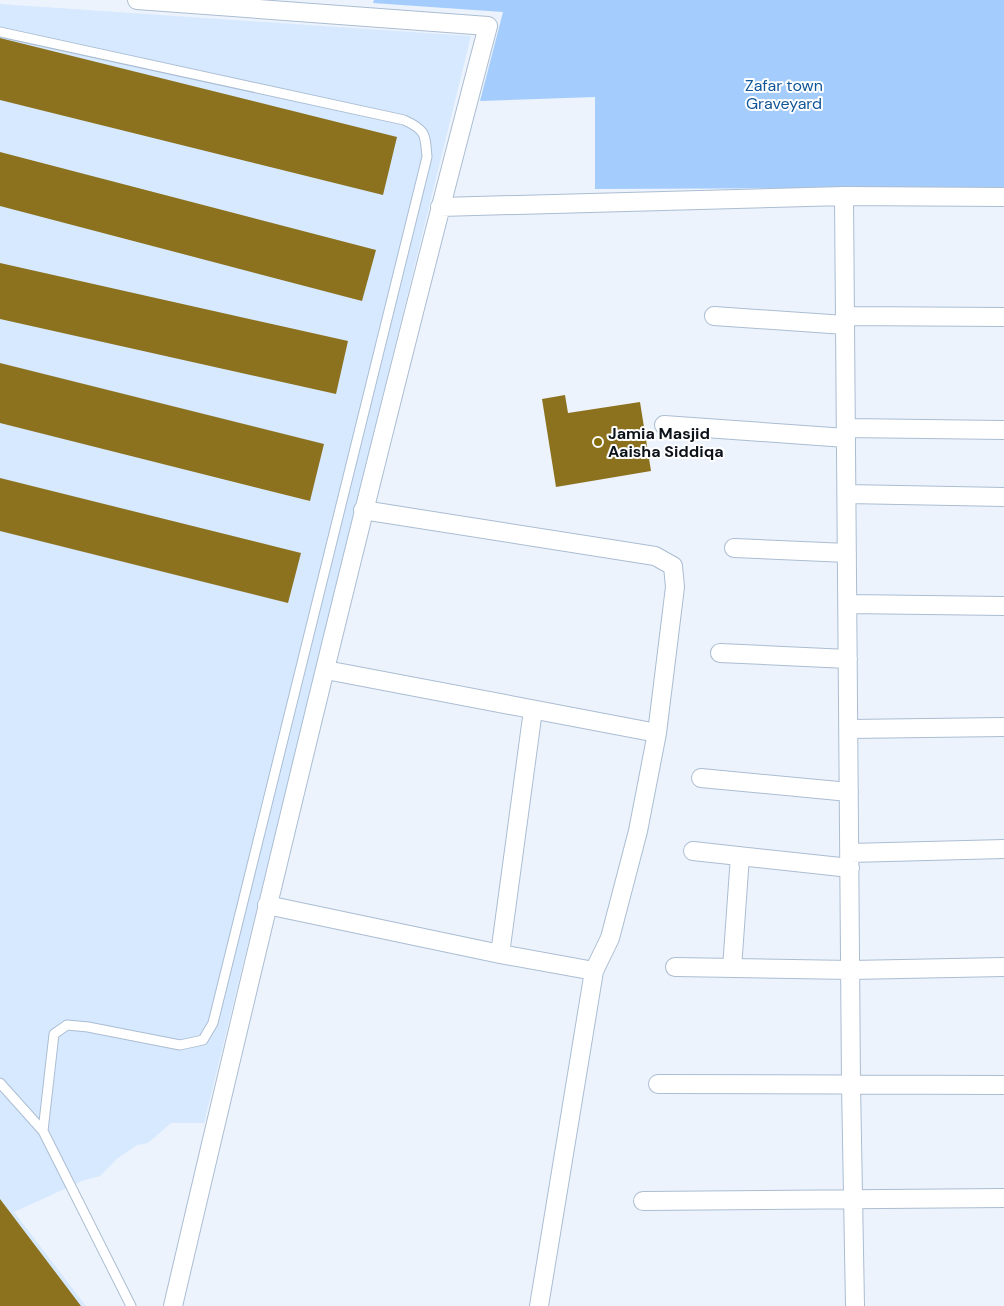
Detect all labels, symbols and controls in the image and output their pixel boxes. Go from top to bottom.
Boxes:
park label: Zafar town Graveyard [745,75,823,114]
place label: Jamia Masjid Aaisha Siddiqa [608,423,724,462]
marker: Jamia Masjid Aaisha Siddiqa [592,436,604,448]

